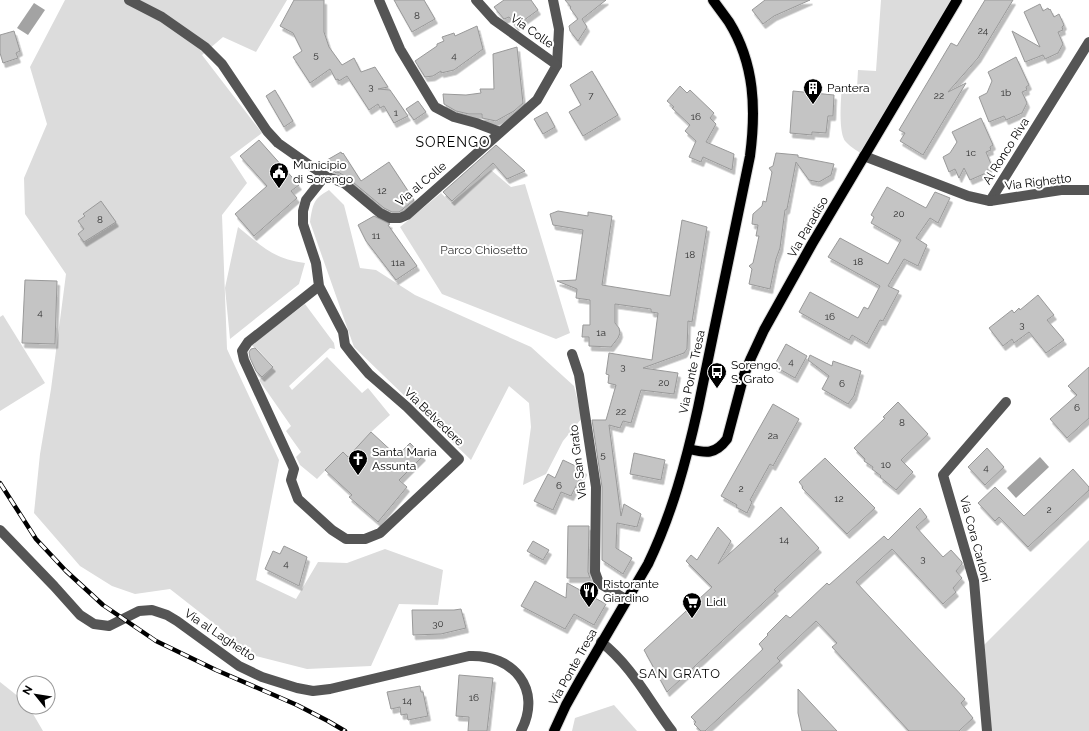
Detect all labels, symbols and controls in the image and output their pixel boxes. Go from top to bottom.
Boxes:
house number: 8 [414,10,420,21]
street label: Via Colle [508,11,556,51]
house number: 24 [978,25,989,36]
house number: 5 [313,49,319,60]
house number: 4 [451,50,457,61]
building icon: Pantera [802,77,824,105]
house number: 3 [368,81,374,92]
place label: Pantera [827,81,870,95]
house number: 1b [1001,87,1011,98]
house number: 7 [588,90,594,101]
house number: 22 [934,90,944,101]
house number: 1 [394,107,399,118]
house number: 16 [691,111,701,122]
street label: Al Ronco Riva [980,115,1032,187]
district label: SORENGO [415,134,491,150]
house number: 1c [966,147,976,158]
place label: Municipio di Sorengo [293,158,353,186]
street label: Via al Colle [393,159,449,209]
public building icon: Municipio di Sorengo [268,161,290,189]
street label: Via Righetto [1004,171,1072,193]
house number: 12 [377,185,387,196]
street label: Via Paradiso [785,194,831,260]
house number: 20 [893,208,905,219]
house number: 8 [97,214,103,225]
house number: 11 [372,230,381,241]
park label: Parco Chiosetto [440,243,528,257]
house number: 18 [685,249,695,260]
house number: 18 [853,256,863,267]
house number: 11a [391,257,405,268]
house number: 4 [37,307,43,318]
house number: 16 [825,311,835,322]
house number: 3 [1019,319,1025,330]
house number: 1a [596,327,606,338]
street label: Via Ponte Tresa [676,329,708,415]
house number: 4 [788,356,794,367]
place label: Sorengo, S. Grato [731,358,781,386]
house number: 3 [620,361,626,372]
bus stop icon: Sorengo, S. Grato [706,361,728,389]
house number: 20 [658,377,670,388]
house number: 6 [839,378,845,389]
street label: Via Belvedere [401,385,467,449]
house number: 6 [1074,402,1080,413]
house number: 22 [616,406,626,417]
house number: 8 [899,417,905,428]
street label: Via San Grato [567,424,589,500]
house number: 2a [768,430,778,441]
place label: Santa Maria Assunta [372,445,437,473]
church icon: Santa Maria Assunta [347,448,369,476]
house number: 5 [600,449,606,460]
house number: 10 [881,459,891,470]
house number: 4 [983,462,989,473]
house number: 6 [556,480,562,491]
house number: 2 [738,483,744,494]
house number: 12 [834,493,844,504]
street label: Via Cora Carloni [957,494,993,584]
house number: 2 [1046,504,1052,515]
house number: 14 [779,534,789,545]
house number: 3 [920,553,926,564]
house number: 4 [283,558,289,569]
place label: Ristorante Giardino [603,577,659,605]
restaurant icon: Ristorante Giardino [578,580,600,608]
supermarket icon: Lidl [681,591,703,619]
place label: Lidl [706,595,727,609]
street label: Via al Laghetto [182,606,258,664]
house number: 30 [432,618,444,629]
street label: Via Ponte Tresa [546,626,600,708]
district label: SAN GRATO [639,666,721,681]
north arrow [16,675,56,715]
text: N [20,683,36,697]
house number: 16 [469,692,479,703]
house number: 14 [402,695,412,706]

